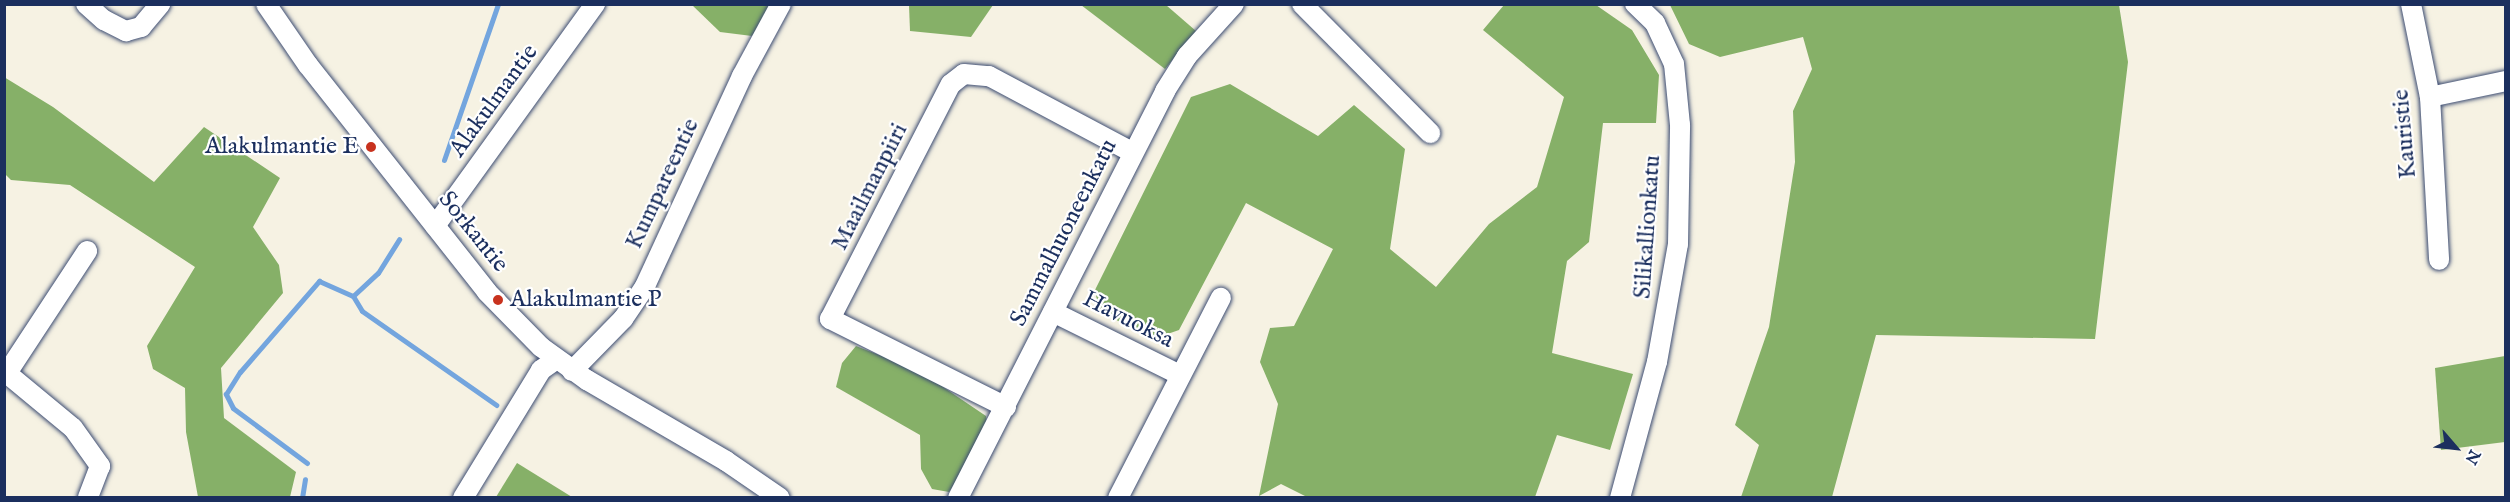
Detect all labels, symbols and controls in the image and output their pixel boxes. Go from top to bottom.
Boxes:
street label: Alakulmantie [443,39,545,163]
street label: Kauristie [2387,88,2423,180]
street label: Kumpareentie [620,114,706,254]
street label: Maailmanpiiri [826,119,914,255]
place label: Alakulmantie E [205,133,359,161]
street label: Sammalhuoneenkatu [1004,135,1124,331]
marker: Alakulmantie E [364,140,378,154]
street label: Silikallionkatu [1629,154,1667,300]
street label: Sorkantie [432,186,514,278]
street label: Havuoksa [1078,285,1178,355]
place label: Alakulmantie P [510,286,661,314]
marker: Alakulmantie P [491,293,505,307]
north arrow [2426,418,2486,478]
text: N [2460,446,2484,467]

